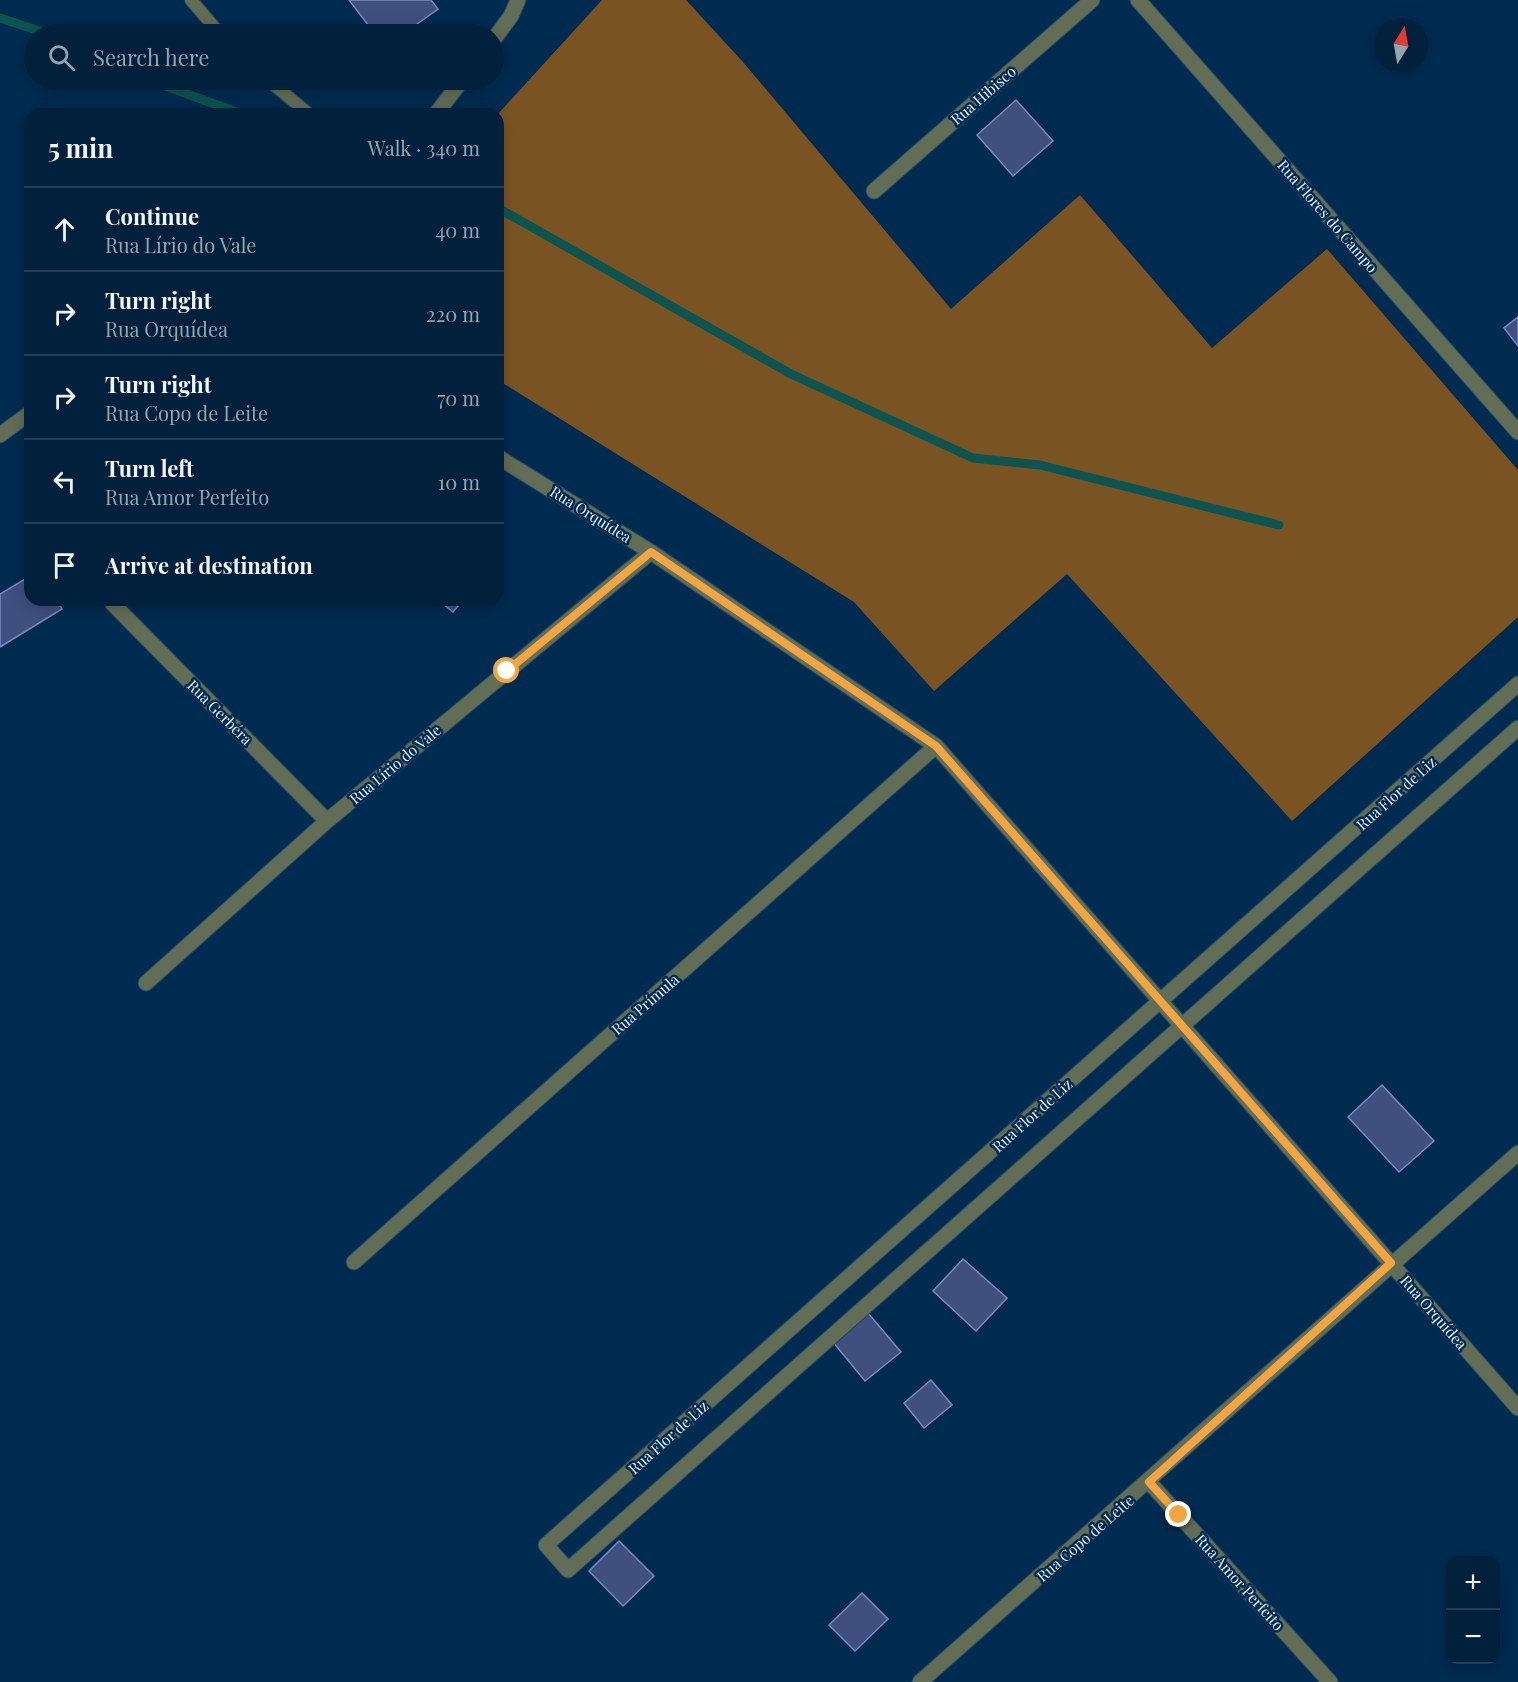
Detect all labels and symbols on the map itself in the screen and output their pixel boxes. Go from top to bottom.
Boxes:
north arrow [1374,18,1428,72]
street label: Rua Hibisco [946,61,1020,129]
street label: Rua Flores do Campo [1273,155,1383,277]
street label: Rua Orquídea [547,481,636,547]
route start [493,657,519,683]
street label: Rua Gerbéra [183,675,257,749]
street label: Rua Lírio do Vale [345,720,445,808]
street label: Rua Flor de Liz [1352,752,1440,834]
street label: Rua Prímula [607,969,683,1039]
street label: Rua Flor de Liz [988,1074,1076,1156]
street label: Rua Orquídea [1396,1271,1472,1354]
street label: Rua Flor de Liz [624,1396,712,1478]
street label: Rua Copo de Leite [1032,1490,1138,1586]
route end [1165,1501,1191,1527]
street label: Rua Amor Perfeito [1191,1530,1289,1634]

